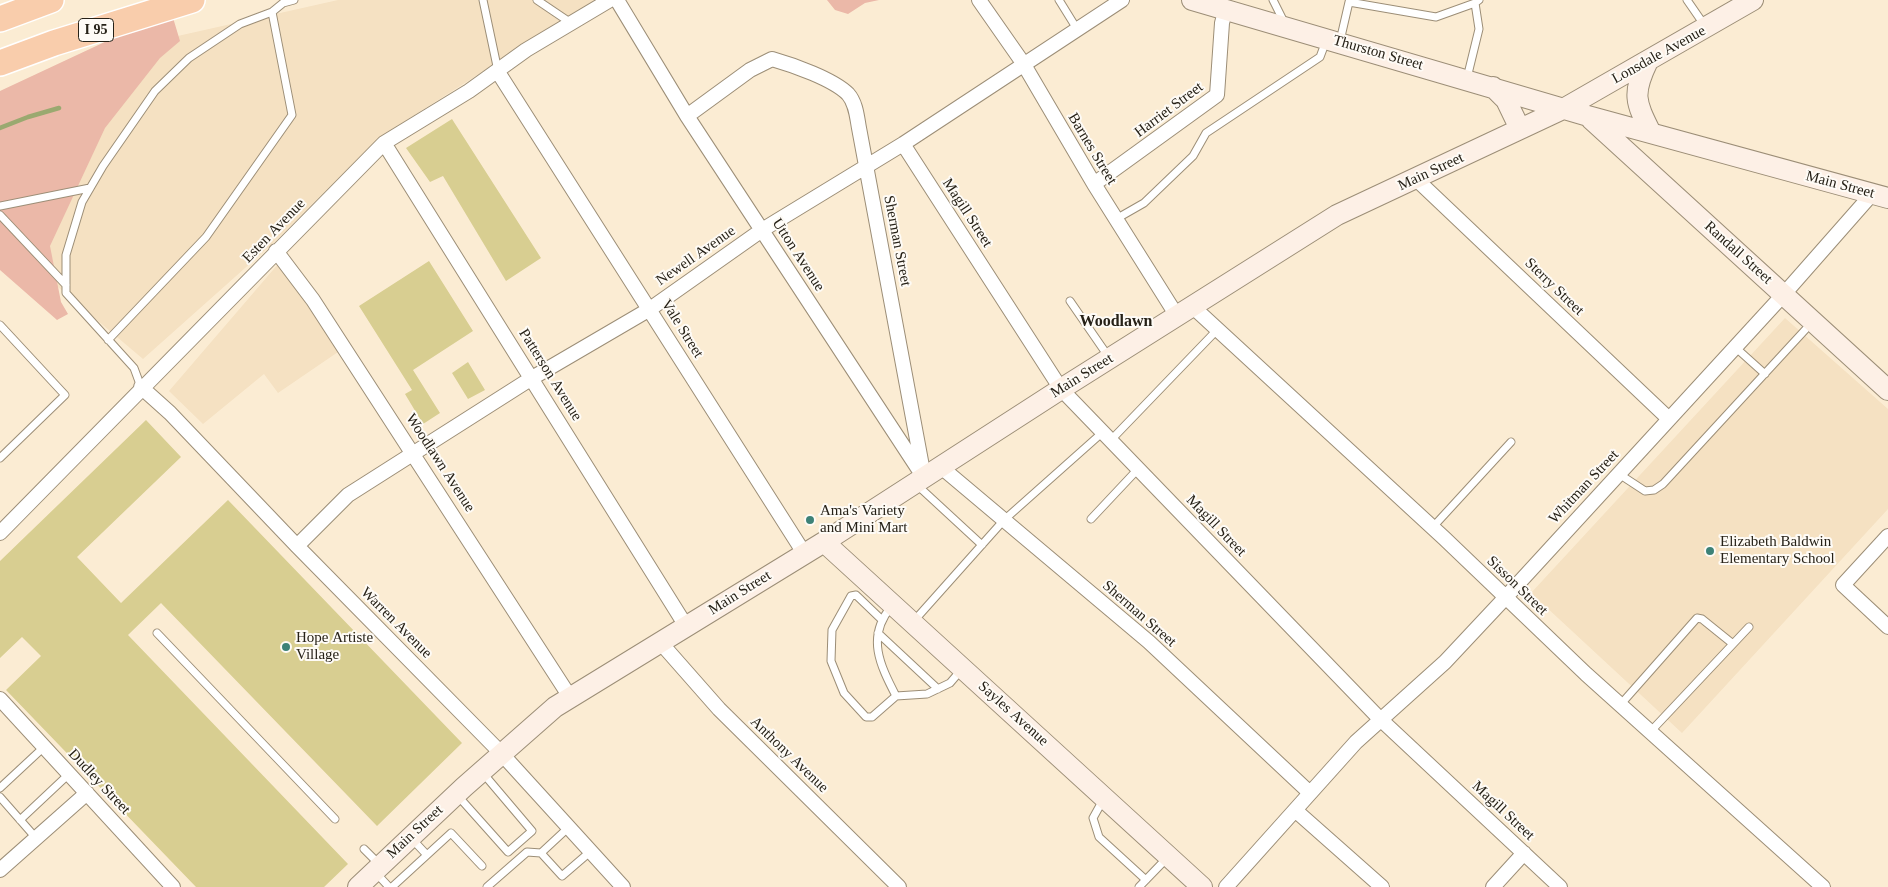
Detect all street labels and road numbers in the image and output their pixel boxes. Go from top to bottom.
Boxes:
road number: I 95 [78,18,114,42]
street label: Lonsdale Avenue [1609,22,1709,88]
street label: Thurston Street [1331,32,1425,74]
street label: Harriet Street [1131,78,1207,142]
street label: Barnes Street [1064,110,1120,188]
street label: Main Street [1395,149,1467,195]
street label: Main Street [1804,167,1876,203]
street label: Magill Street [938,175,996,251]
street label: Sherman Street [879,194,915,288]
street label: Esten Avenue [239,195,309,267]
street label: Utton Avenue [768,215,828,295]
street label: Randall Street [1700,218,1776,288]
street label: Newell Avenue [653,222,739,290]
street label: Sterry Street [1521,254,1587,320]
street label: Vale Street [657,297,707,361]
street label: Patterson Avenue [515,326,585,424]
street label: Main Street [1047,350,1117,402]
street label: Woodlawn Avenue [401,410,479,516]
street label: Whitman Street [1545,446,1623,528]
street label: Magill Street [1182,491,1250,561]
street label: Sisson Street [1483,552,1551,620]
street label: Main Street [705,567,775,619]
street label: Sherman Street [1098,577,1180,651]
street label: Warren Avenue [357,584,435,662]
street label: Sayles Avenue [974,678,1052,750]
street label: Anthony Avenue [746,713,832,797]
street label: Dudley Street [64,746,134,818]
street label: Magill Street [1468,778,1538,844]
street label: Main Street [383,801,447,863]

